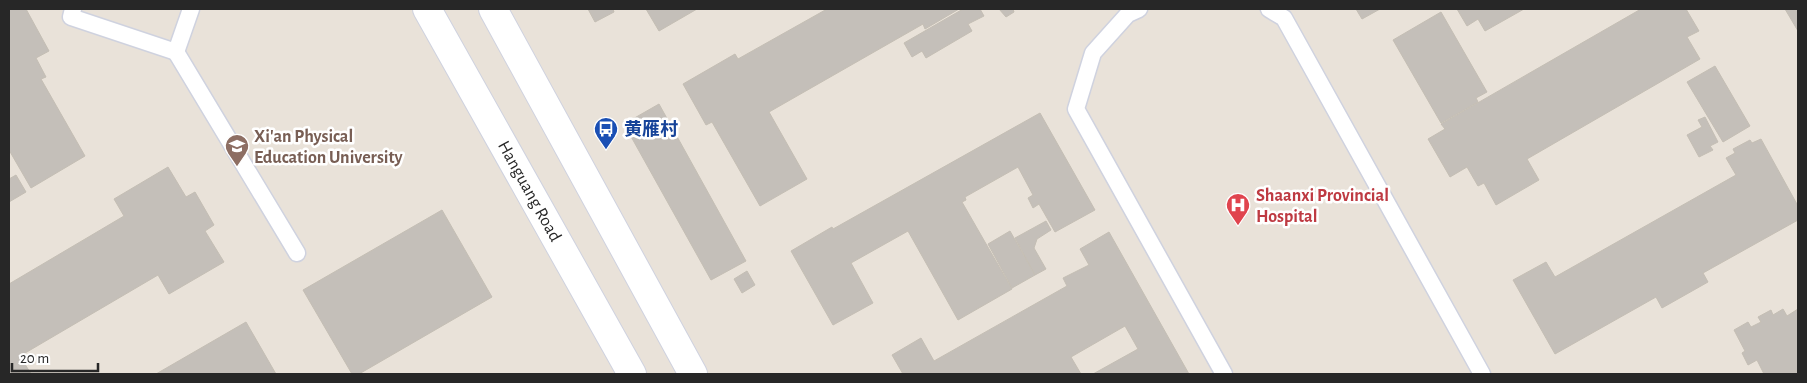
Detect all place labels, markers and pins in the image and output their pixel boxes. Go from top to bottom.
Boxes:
bus stop icon: 黄雁村 [593,116,619,150]
place label: 黄雁村 [624,119,678,139]
place label: Xi'an Physical Education University [254,128,404,167]
school or university icon: Xi'an Physical Education University [224,133,250,167]
place label: Shaanxi Provincial Hospital [1256,187,1389,226]
hospital icon: Shaanxi Provincial Hospital [1225,192,1251,226]

